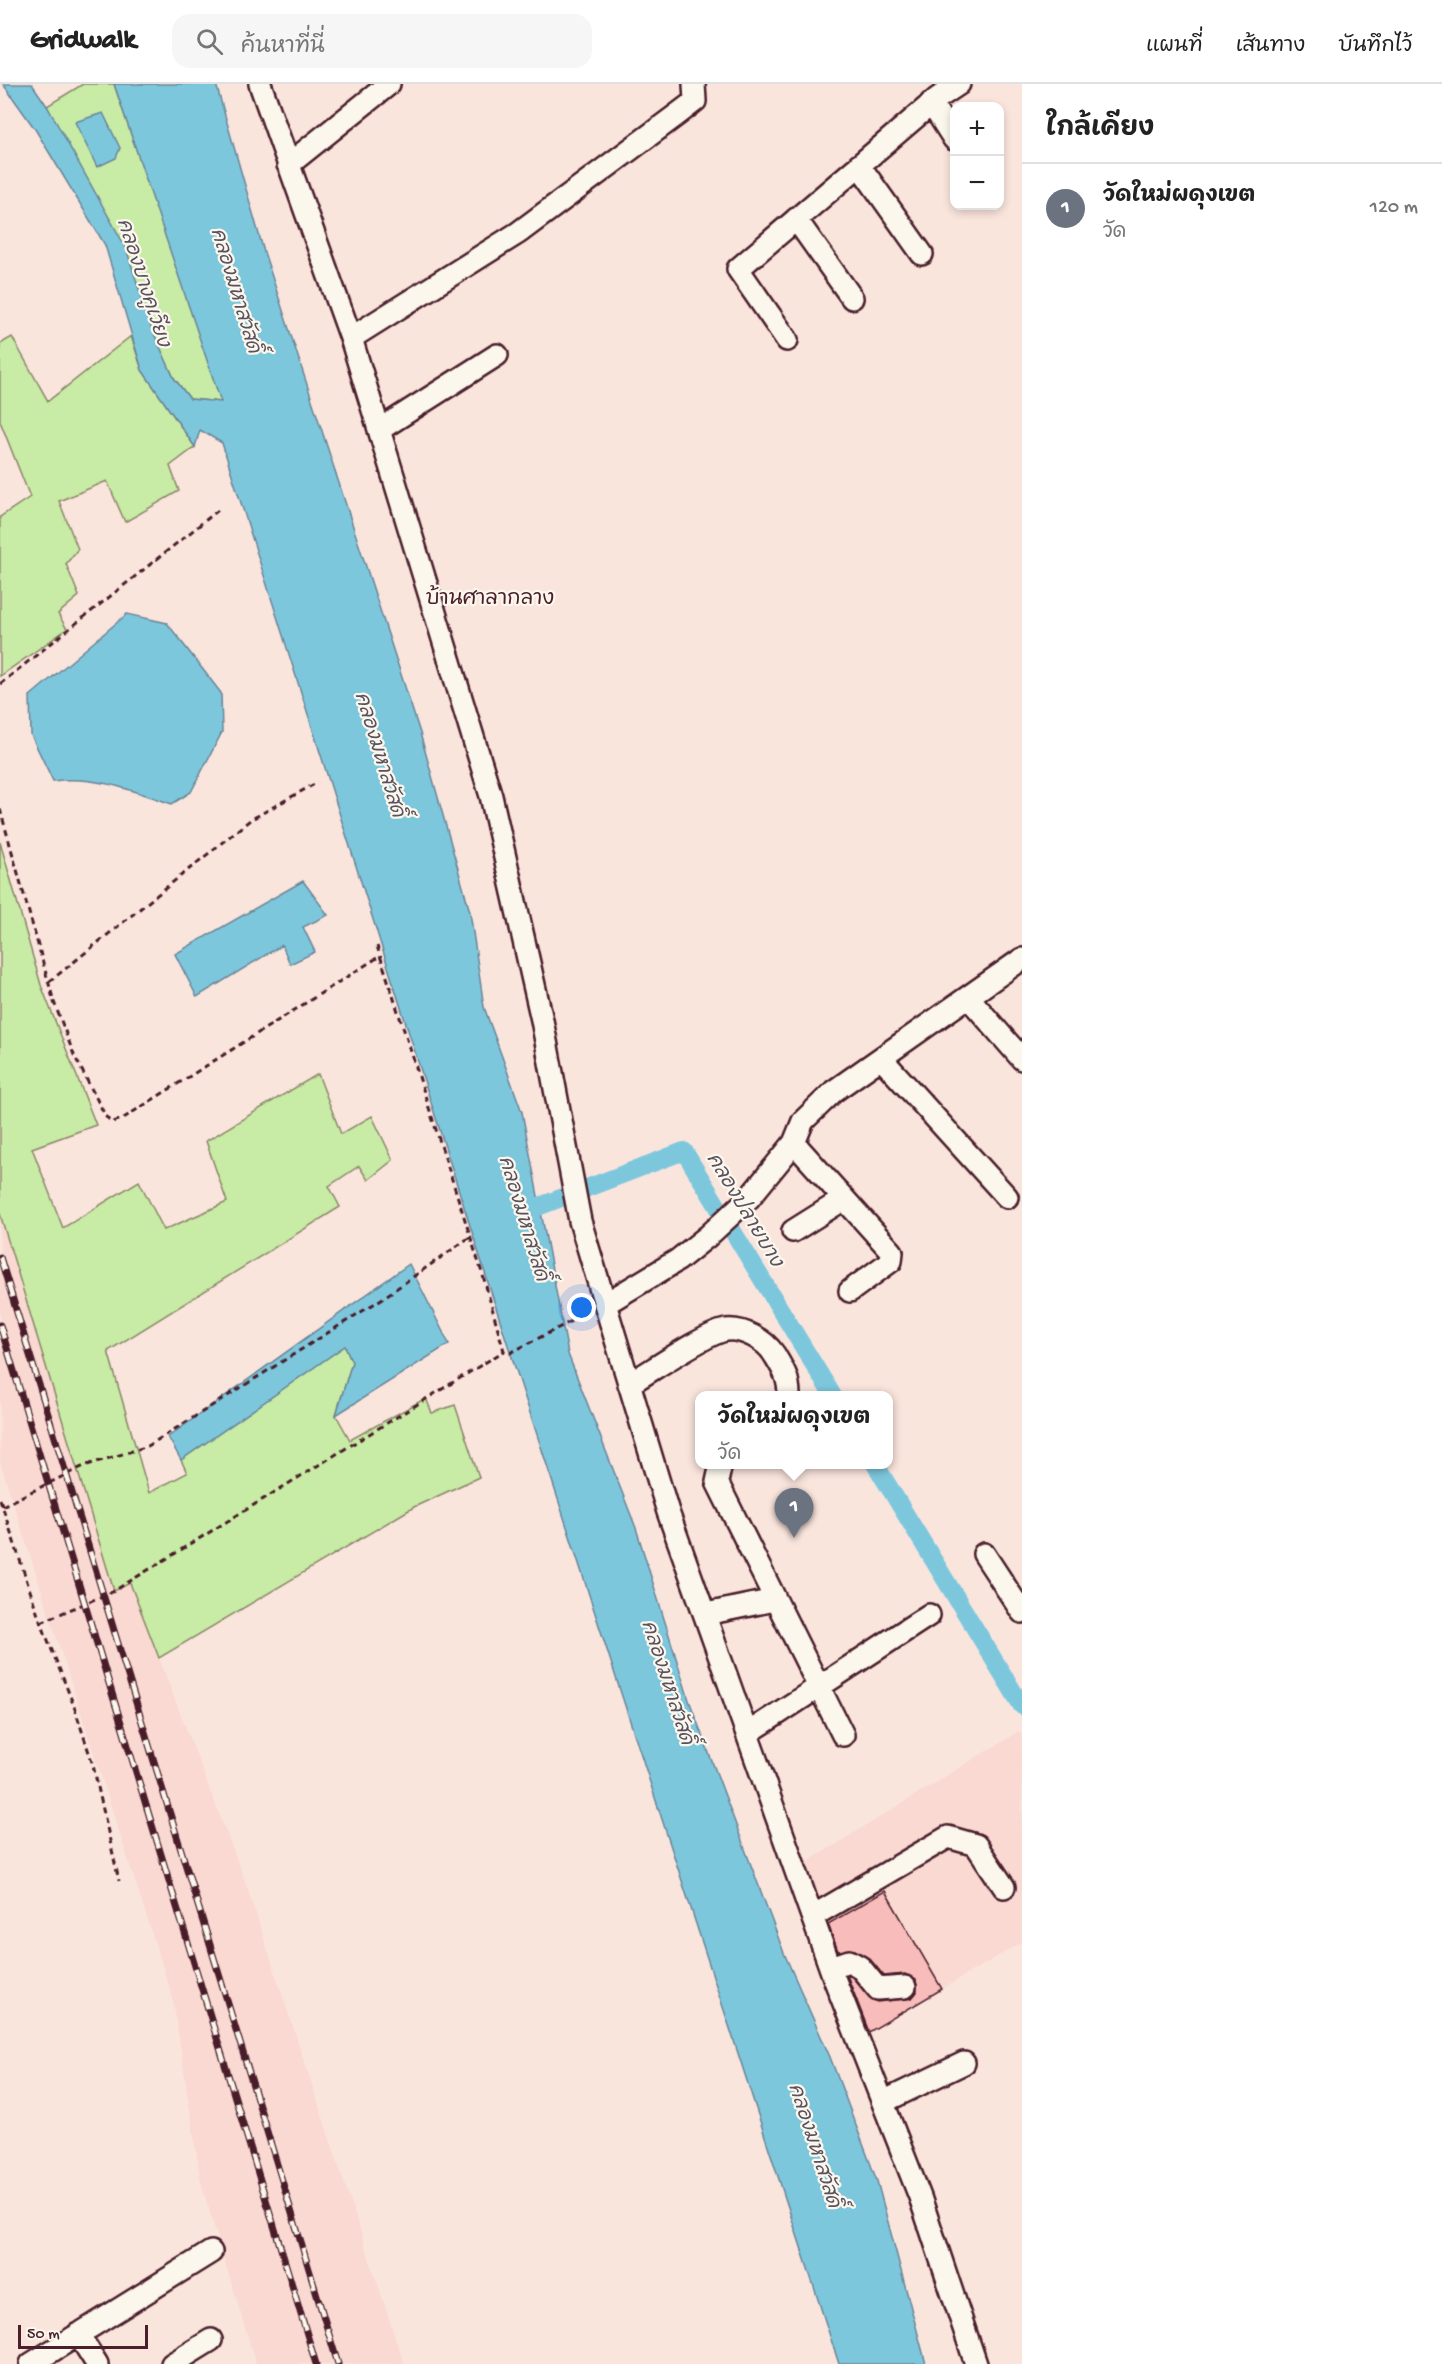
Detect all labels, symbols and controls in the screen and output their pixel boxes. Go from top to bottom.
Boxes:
search box [172,14,592,68]
text: Gridwalk [30,25,136,58]
icon: search [193,25,226,58]
text: ค้นหาที่นี่ [241,35,325,61]
text: แผนที่ [1146,35,1203,60]
text: เส้นทาง [1236,35,1305,60]
text: บันทึกไว้ [1338,35,1412,60]
map controls [950,102,1004,210]
button: + [950,102,1004,156]
text: ใกล้เคียง [1046,115,1154,146]
button: − [950,156,1004,210]
text: วัดใหม่ผดุงเขต [1103,184,1255,210]
text: 1 [1061,197,1070,220]
text: 120 m [1370,197,1418,220]
water label: คลองบางคูเวียง [110,215,178,352]
text: วัด [1103,222,1126,245]
water label: คลองมหาสวัสดิ์ [204,223,275,362]
district label: บ้านศาลากลาง [426,584,554,613]
water label: คลองมหาสวัสดิ์ [348,687,419,826]
water label: คลองปลายบาง [700,1148,789,1273]
water label: คลองมหาสวัสดิ์ [492,1151,563,1290]
your location [567,1293,596,1322]
popup [695,1391,893,1469]
text: วัดใหม่ผดุงเขต [718,1406,870,1432]
text: วัด [718,1444,741,1467]
pin: 1 [774,1488,814,1538]
water label: คลองมหาสวัสดิ์ [635,1615,708,1754]
water label: คลองมหาสวัสดิ์ [782,2078,855,2217]
scale bar [18,2322,148,2350]
text: 50 m [27,2326,60,2345]

